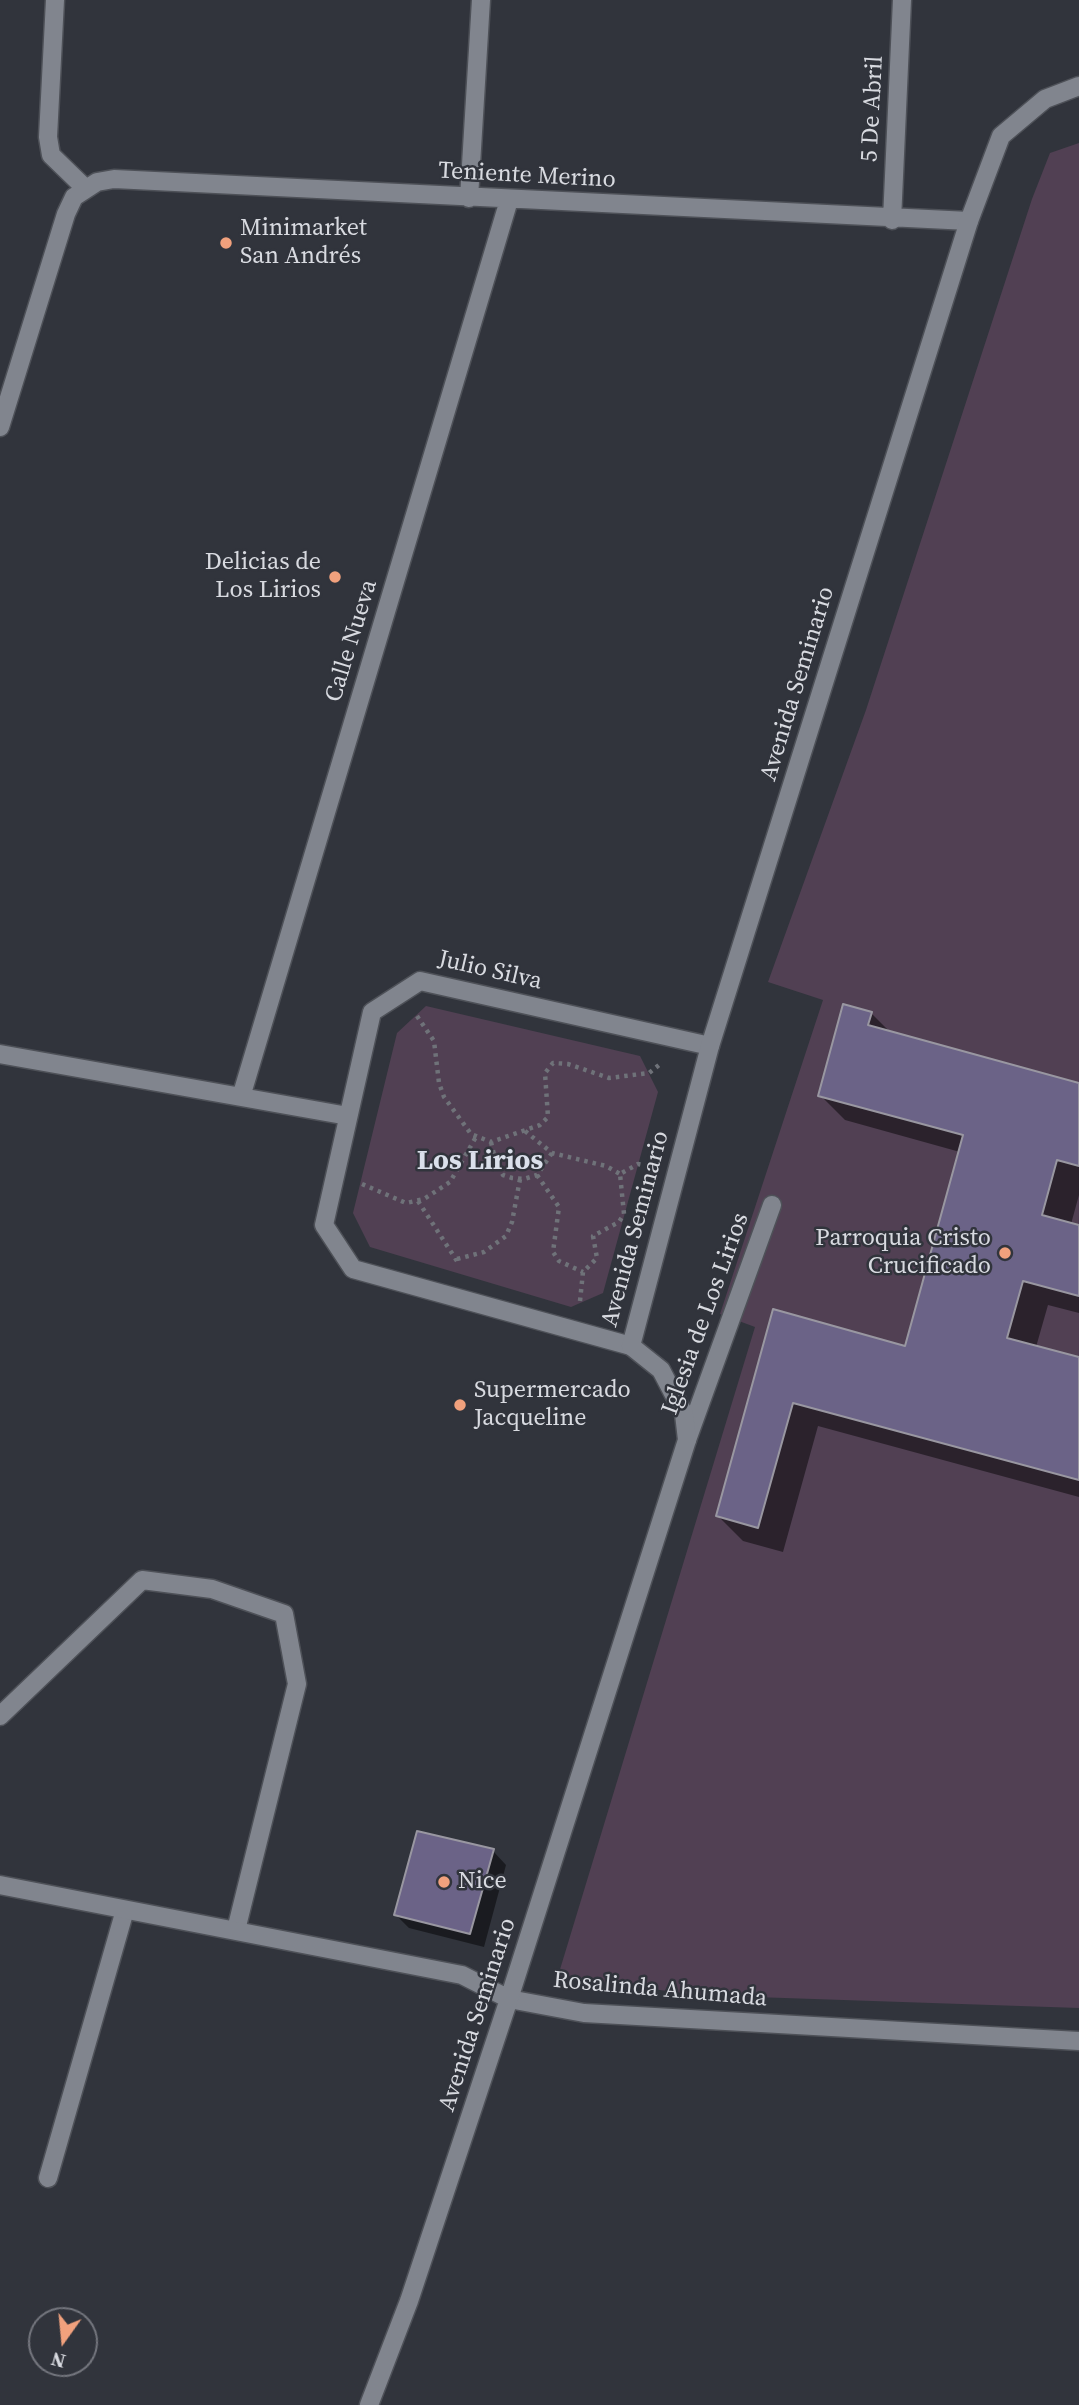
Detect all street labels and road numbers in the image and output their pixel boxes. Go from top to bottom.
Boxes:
street label: 5 De Abril [856,55,890,163]
street label: Teniente Merino [438,157,616,195]
street label: Calle Nueva [320,576,384,706]
street label: Avenida Seminario [755,583,841,785]
street label: Julio Silva [435,945,545,997]
street label: Avenida Seminario [596,1128,676,1330]
street label: Iglesia de Los Lirios [656,1209,756,1419]
street label: Avenida Seminario [433,1915,523,2115]
street label: Rosalinda Ahumada [552,1966,768,2014]

